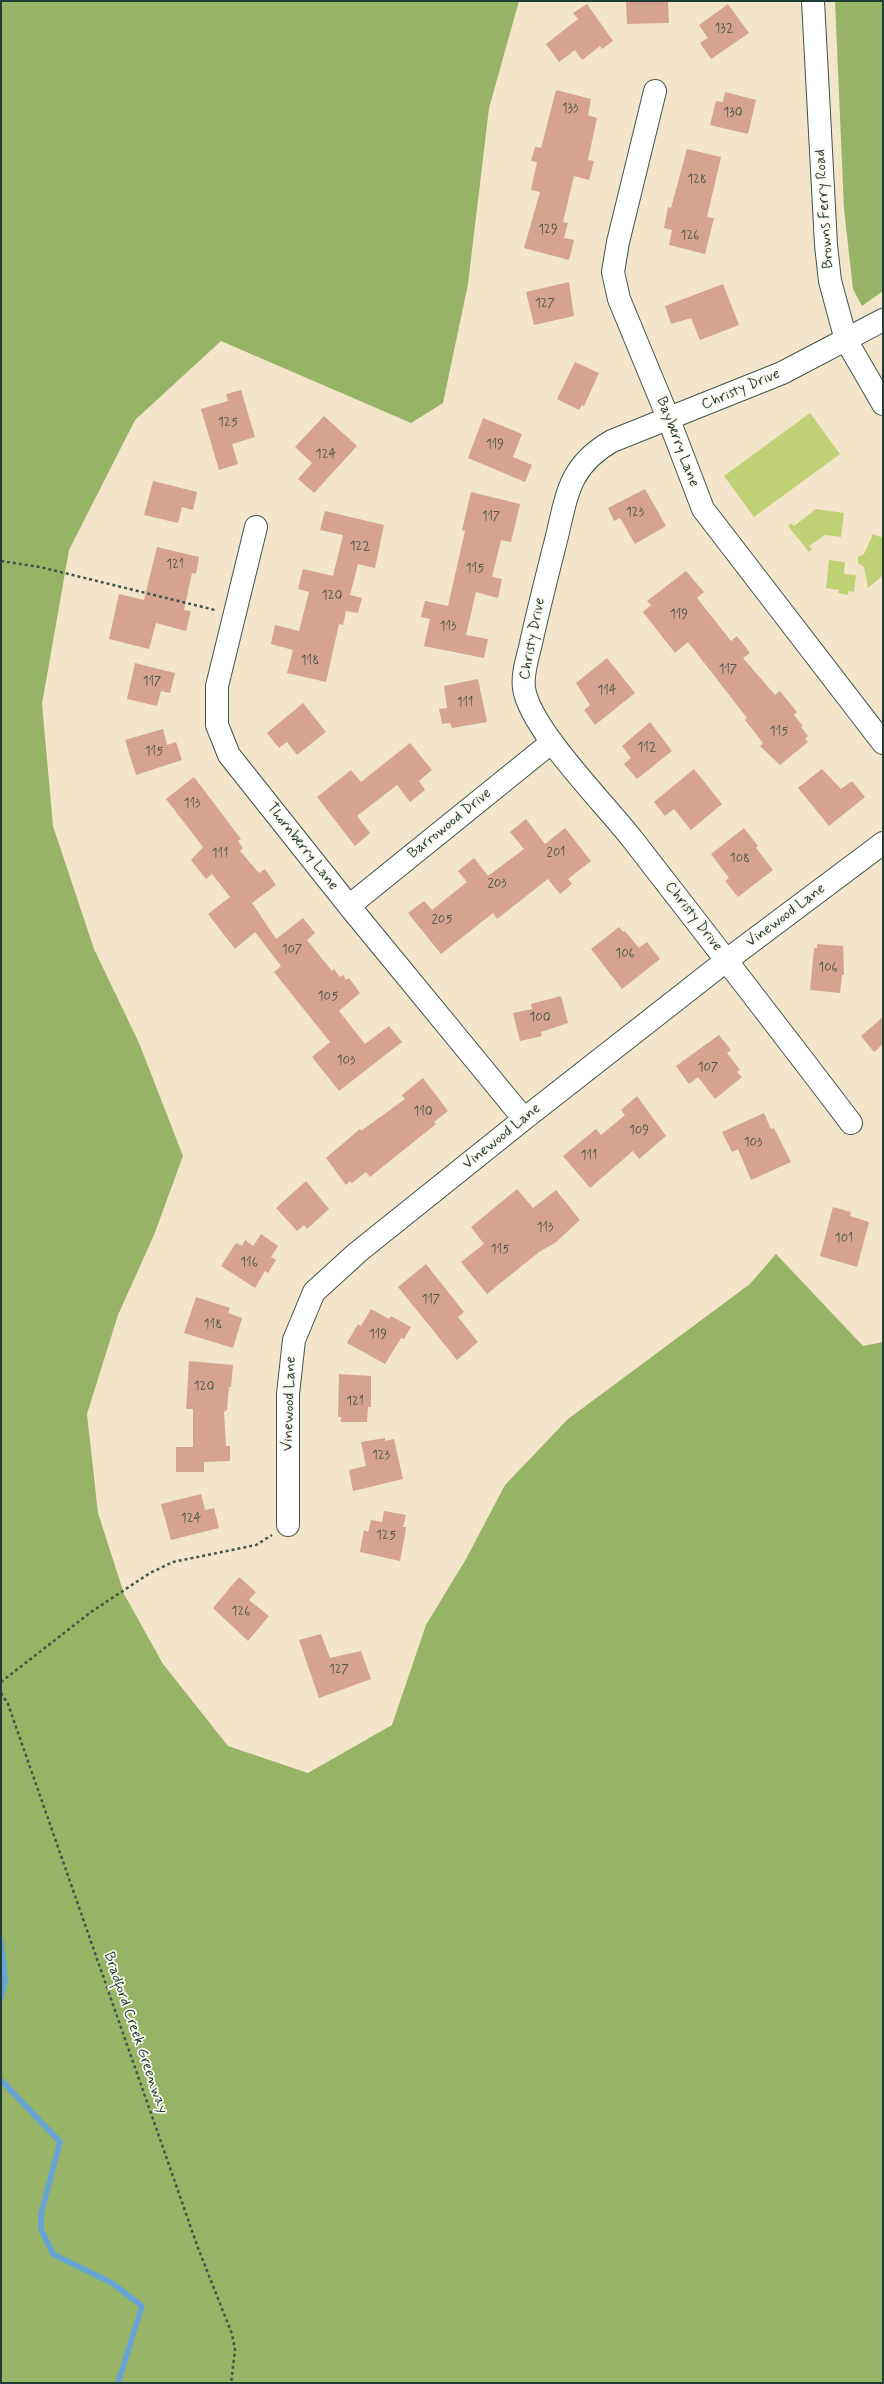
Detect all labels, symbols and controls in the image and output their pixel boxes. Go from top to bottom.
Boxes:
house number: 132 [714,21,734,37]
house number: 133 [562,101,578,117]
house number: 130 [723,105,743,121]
street label: Browns Ferry Road [812,149,838,269]
house number: 128 [687,172,707,188]
house number: 129 [538,222,558,238]
house number: 126 [681,228,699,244]
house number: 127 [535,296,555,312]
street label: Christy Drive [699,365,783,415]
street label: Bayberry Lane [652,394,702,490]
house number: 125 [218,415,238,431]
house number: 119 [486,437,504,453]
house number: 124 [316,447,336,463]
house number: 123 [626,505,644,521]
house number: 117 [482,509,500,525]
house number: 122 [350,539,370,555]
house number: 121 [166,557,184,573]
house number: 115 [466,561,484,577]
house number: 120 [322,588,342,604]
street label: Christy Drive [516,596,550,682]
house number: 119 [670,607,688,623]
house number: 113 [440,619,456,635]
house number: 118 [301,653,319,669]
house number: 117 [719,662,737,678]
house number: 117 [143,674,161,690]
house number: 114 [597,683,617,699]
house number: 111 [457,695,473,711]
house number: 115 [770,724,788,740]
house number: 112 [637,740,657,756]
house number: 115 [145,744,163,760]
street label: Barrowood Drive [405,785,495,863]
house number: 113 [184,796,200,812]
street label: Thornberry Lane [262,800,342,894]
house number: 201 [547,845,565,861]
house number: 111 [212,846,228,862]
house number: 108 [730,851,750,867]
house number: 203 [487,876,507,892]
street label: Christy Drive [660,879,726,955]
street label: Vinewood Lane [743,880,829,952]
house number: 205 [431,912,453,928]
house number: 107 [282,942,302,958]
house number: 106 [615,946,635,962]
house number: 106 [818,960,838,976]
house number: 105 [318,989,338,1005]
house number: 100 [529,1010,551,1026]
house number: 103 [337,1053,355,1069]
house number: 107 [698,1060,718,1076]
street label: Vinewood Lane [459,1100,545,1174]
house number: 110 [413,1104,433,1120]
house number: 109 [629,1123,649,1139]
house number: 103 [744,1135,762,1151]
house number: 111 [581,1148,597,1164]
house number: 113 [537,1220,553,1236]
house number: 101 [835,1231,853,1247]
house number: 115 [491,1242,509,1258]
house number: 116 [240,1255,258,1271]
house number: 117 [422,1292,440,1308]
house number: 118 [204,1317,222,1333]
house number: 119 [369,1327,387,1343]
street label: Vinewood Lane [279,1356,301,1452]
house number: 120 [194,1379,214,1395]
house number: 121 [346,1394,364,1410]
house number: 123 [372,1448,390,1464]
house number: 124 [181,1511,201,1527]
house number: 125 [376,1528,396,1544]
house number: 126 [232,1604,250,1620]
house number: 127 [329,1662,349,1678]
street label: Bradford Creek Greenway [99,1950,171,2116]

